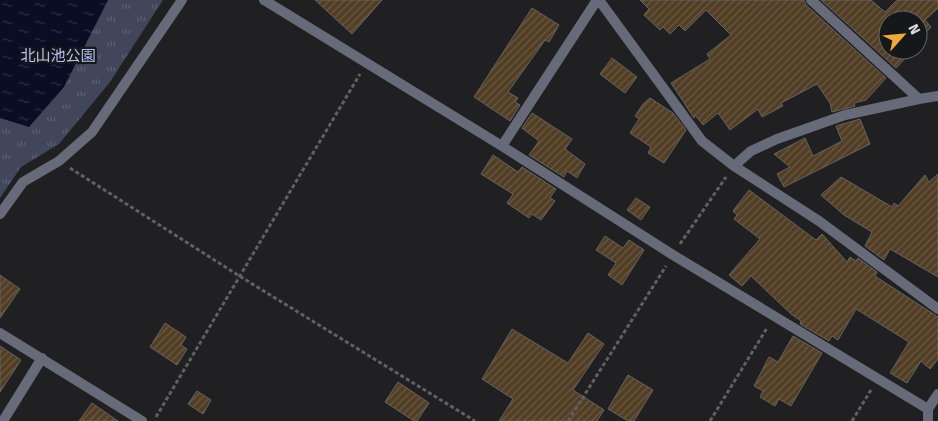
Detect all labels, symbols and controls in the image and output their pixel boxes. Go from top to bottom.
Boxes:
north arrow [878,10,928,60]
text: N [904,21,924,37]
park label: 北山池公園 [20,47,96,65]

